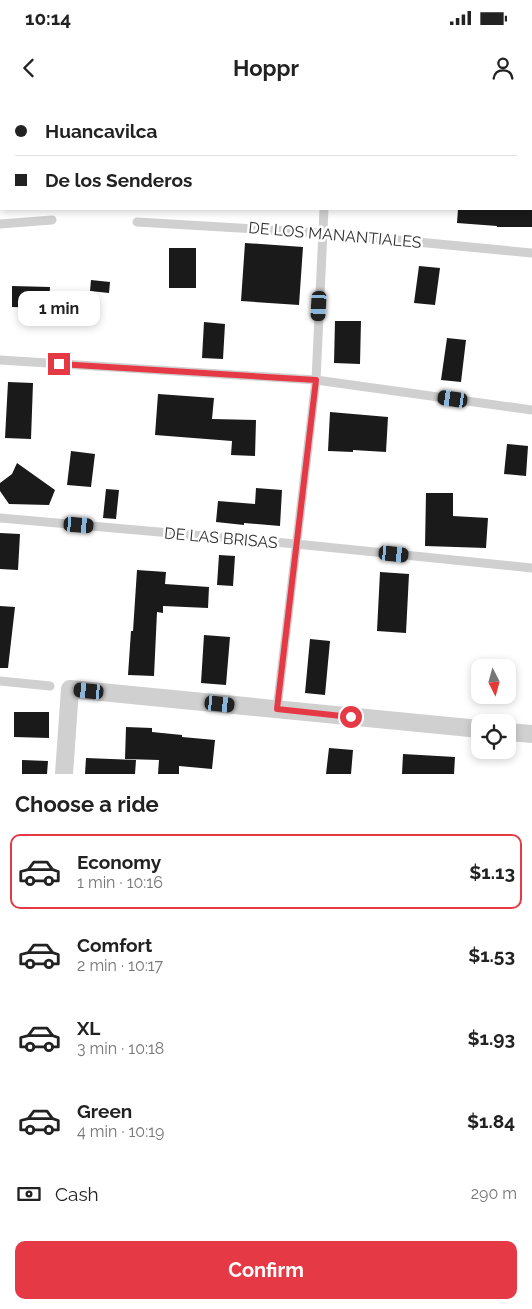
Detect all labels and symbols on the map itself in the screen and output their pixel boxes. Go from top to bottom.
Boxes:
street label: DE LOS MANANTIALES [248,218,423,252]
car [310,291,327,321]
callout: 1 min [18,292,100,326]
route end [48,353,70,375]
car [437,389,468,409]
car [63,516,94,534]
street label: DE LAS BRISAS [163,524,279,552]
car [378,545,409,563]
north arrow [471,659,516,704]
car [73,682,104,700]
car [204,695,235,713]
route start [340,706,362,728]

